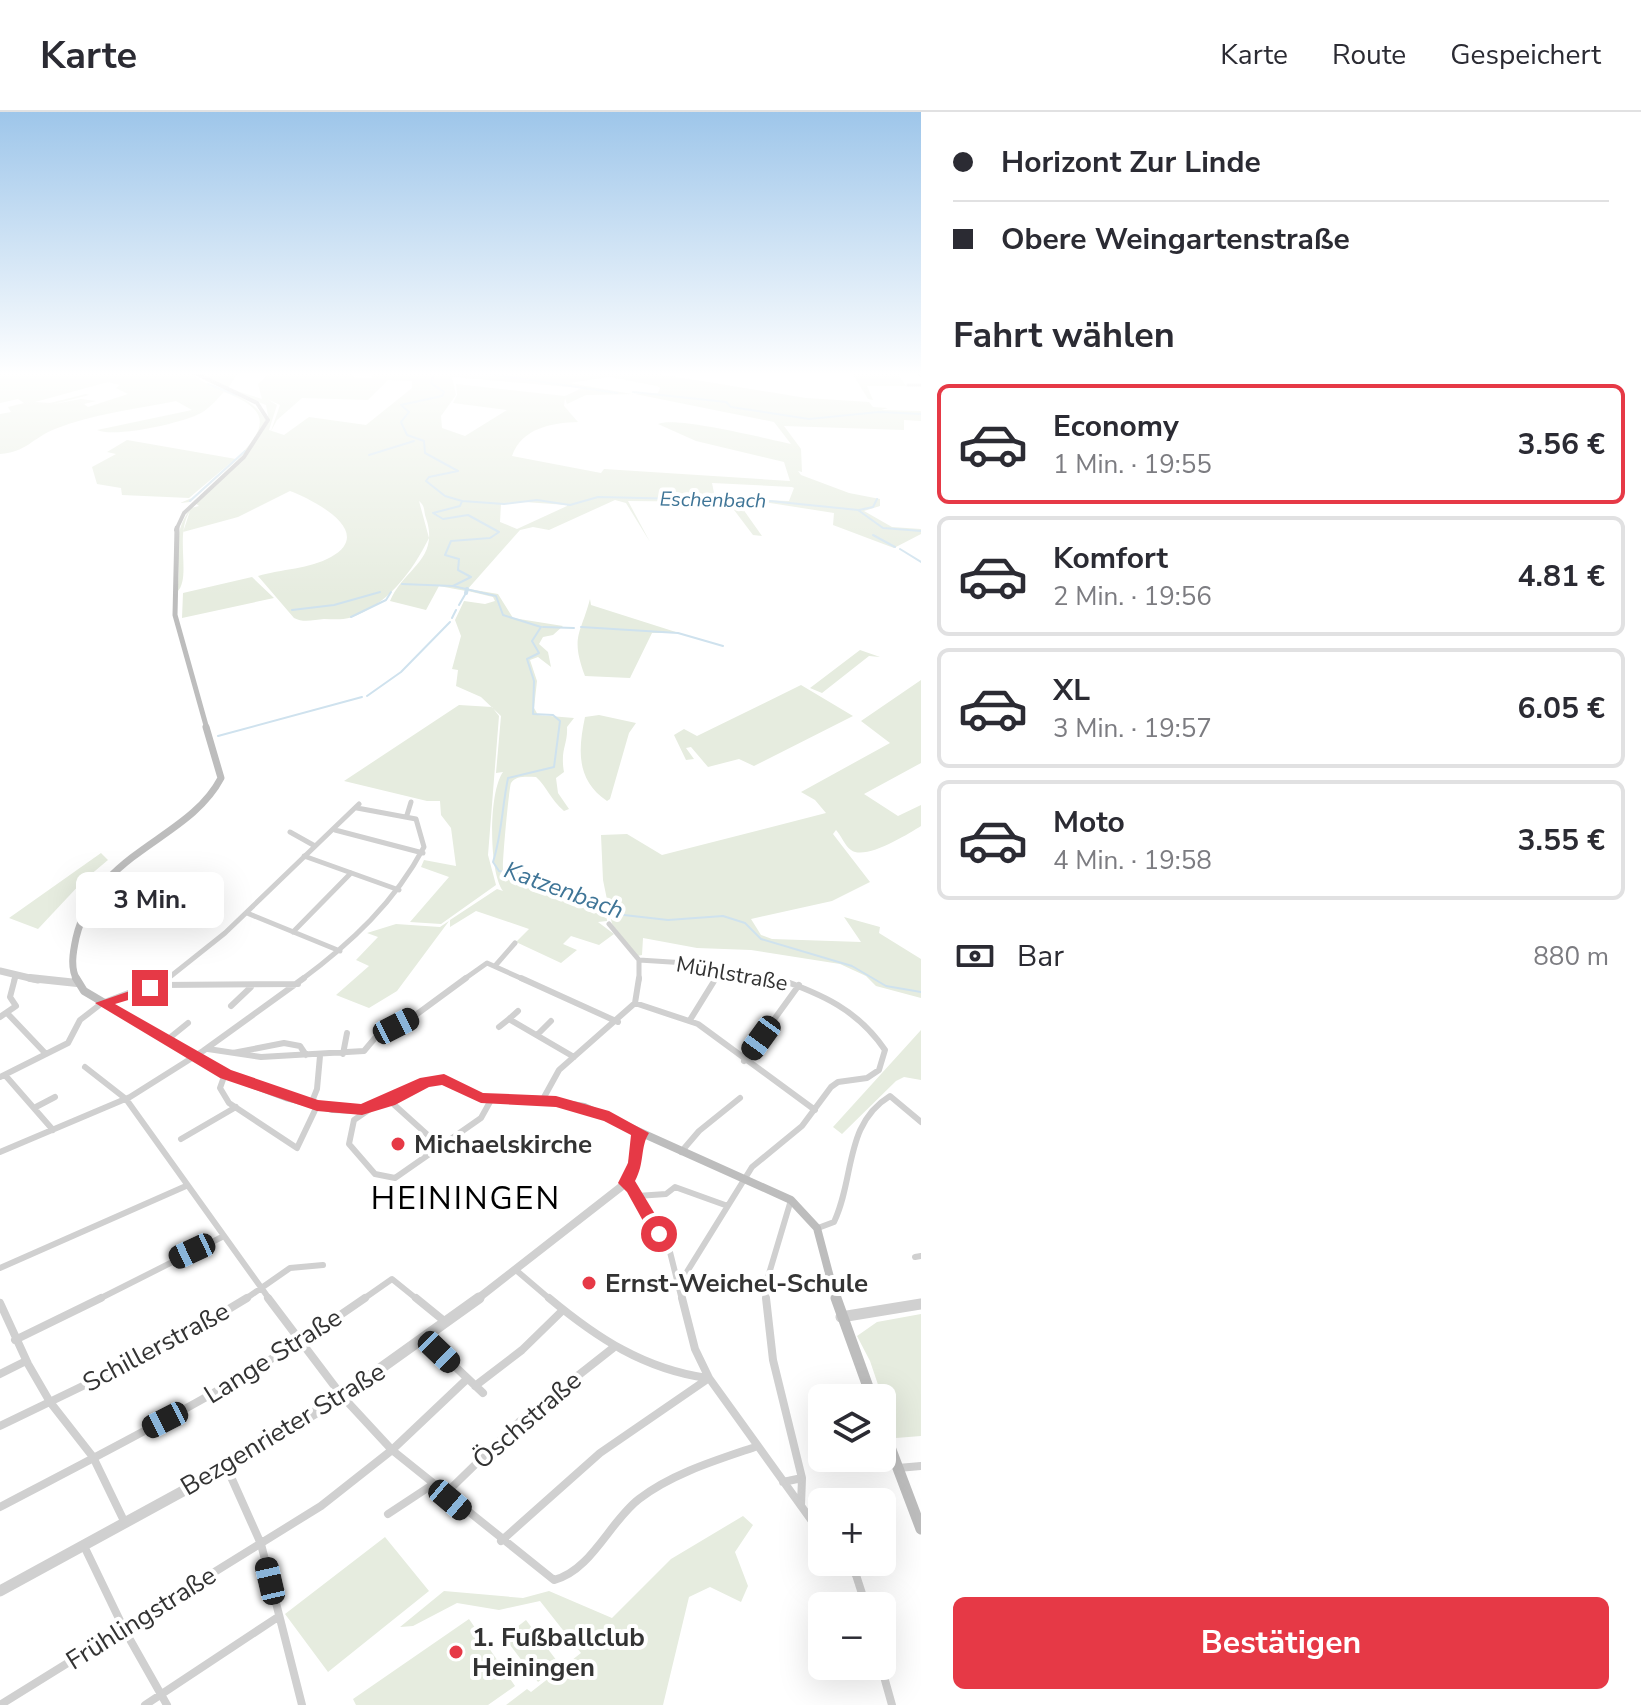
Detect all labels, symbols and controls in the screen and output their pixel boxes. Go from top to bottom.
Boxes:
text: Karte [40,30,137,81]
text: Karte [1220,36,1288,74]
text: Route [1332,36,1406,74]
text: Gespeichert [1450,36,1601,74]
text: Horizont Zur Linde [1001,142,1261,183]
text: Obere Weingartenstraße [1001,219,1350,260]
text: Fahrt wählen [953,311,1175,360]
text: Economy [1053,406,1179,447]
icon: car [957,408,1029,480]
text: 3.56 € [1517,424,1605,465]
text: 1 Min. · 19:55 [1053,447,1212,482]
water label: Eschenbach [659,486,767,514]
text: Komfort [1053,538,1168,579]
icon: car [957,540,1029,612]
text: 4.81 € [1517,556,1605,597]
text: 2 Min. · 19:56 [1053,579,1212,614]
text: XL [1053,670,1090,711]
icon: car [957,672,1029,744]
text: 6.05 € [1517,688,1605,729]
text: 3 Min. · 19:57 [1053,711,1212,746]
text: Moto [1053,802,1125,843]
icon: car [957,804,1029,876]
text: 3.55 € [1517,820,1605,861]
text: 4 Min. · 19:58 [1053,843,1212,878]
water label: Katzenbach [500,854,628,926]
callout: 3 Min. [76,872,224,928]
text: 3 Min. [113,882,187,917]
icon: cash [953,934,997,978]
text: Bar [1017,936,1064,977]
text: 880 m [1533,939,1609,974]
street label: Mühlstraße [674,949,790,999]
route end [132,970,168,1006]
car [369,1004,423,1048]
car [737,1012,785,1064]
place label: Michaelskirche [414,1127,592,1162]
marker: Michaelskirche [389,1135,407,1153]
district label: HEININGEN [371,1177,561,1220]
route start [641,1216,677,1252]
car [165,1230,219,1272]
place label: Ernst-Weichel-Schule [605,1266,868,1301]
marker: Ernst-Weichel-Schule [580,1274,598,1292]
street label: Schillerstraße [77,1294,235,1400]
street label: Lange Straße [197,1300,349,1412]
car [413,1327,465,1377]
street label: Bezgenrieter Straße [174,1354,392,1504]
street label: Öschstraße [465,1363,589,1477]
map controls [808,1384,896,1680]
button: layers [808,1384,896,1472]
car [138,1398,192,1442]
car [424,1475,476,1525]
button: + [808,1488,896,1576]
car [253,1555,287,1607]
street label: Frühlingstraße [59,1558,223,1678]
button: − [808,1592,896,1680]
button: Bestätigen [953,1597,1609,1689]
place label: 1. Fußballclub Heiningen [472,1620,645,1685]
marker: 1. Fußballclub Heiningen [447,1643,465,1661]

